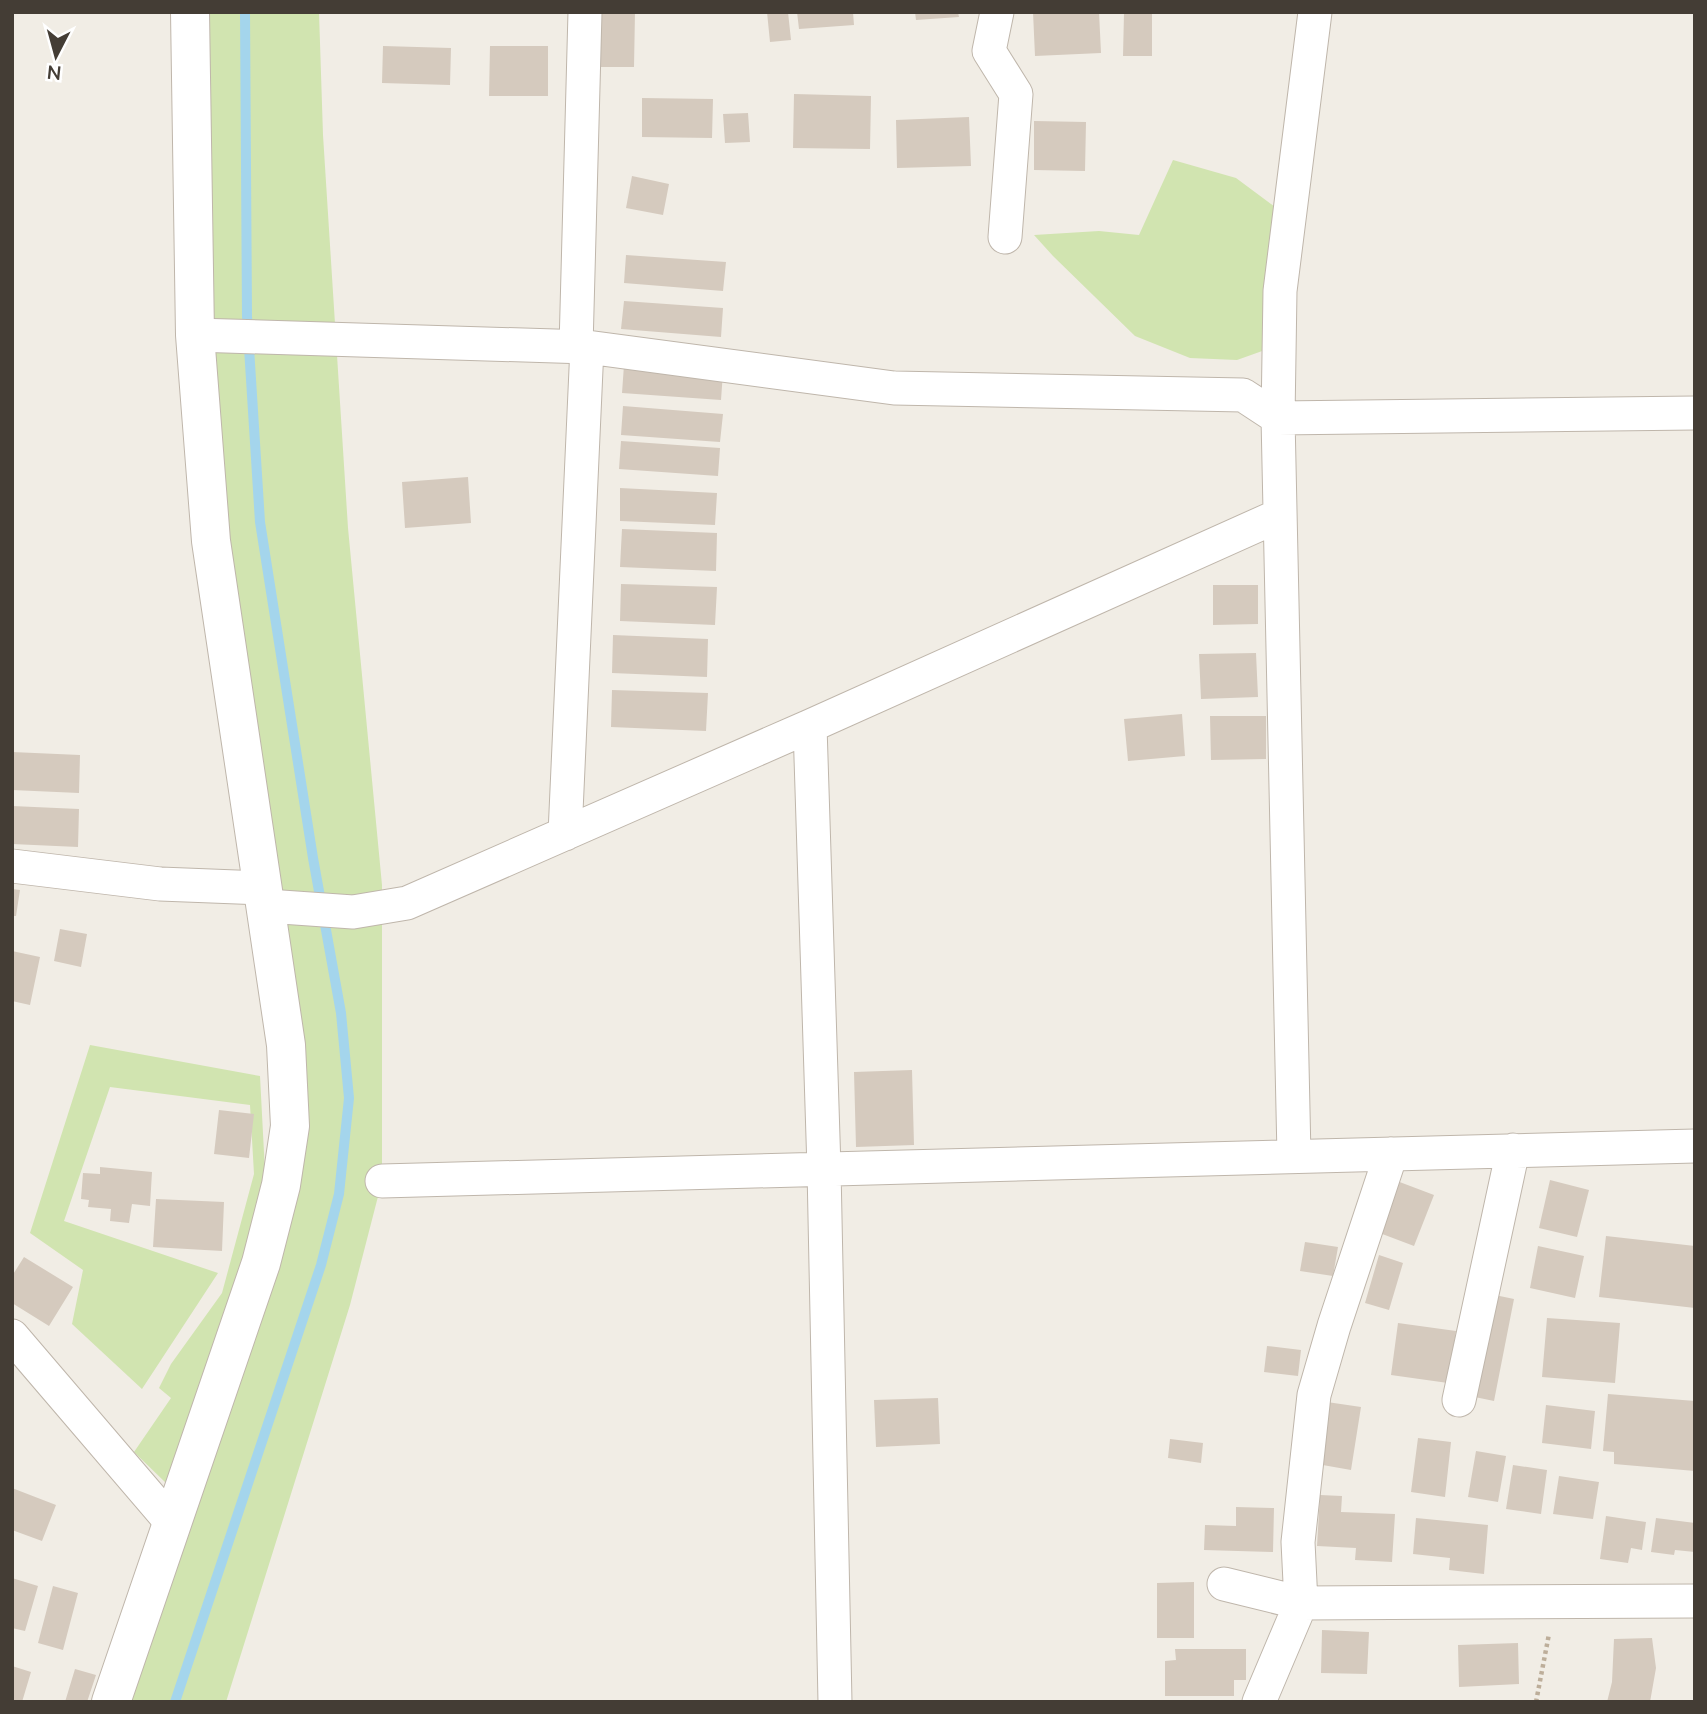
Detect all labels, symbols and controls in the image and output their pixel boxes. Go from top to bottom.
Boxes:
north arrow [21,21,91,91]
text: N [46,60,63,86]

